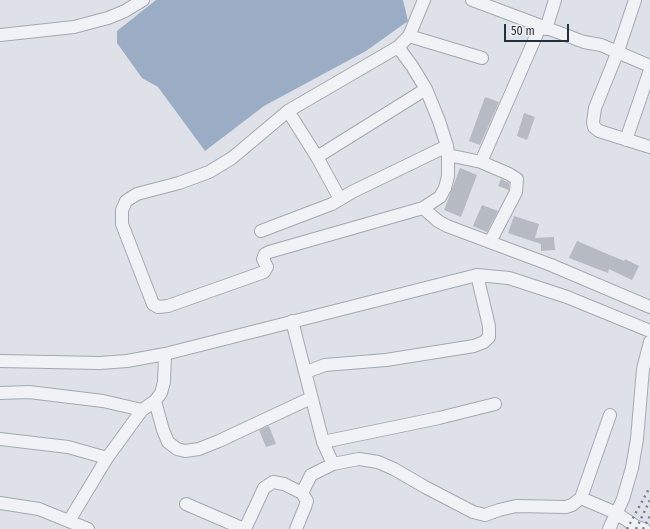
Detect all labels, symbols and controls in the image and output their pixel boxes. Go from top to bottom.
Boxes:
scale bar [506,16,571,42]
text: 50 m [511,24,535,38]

